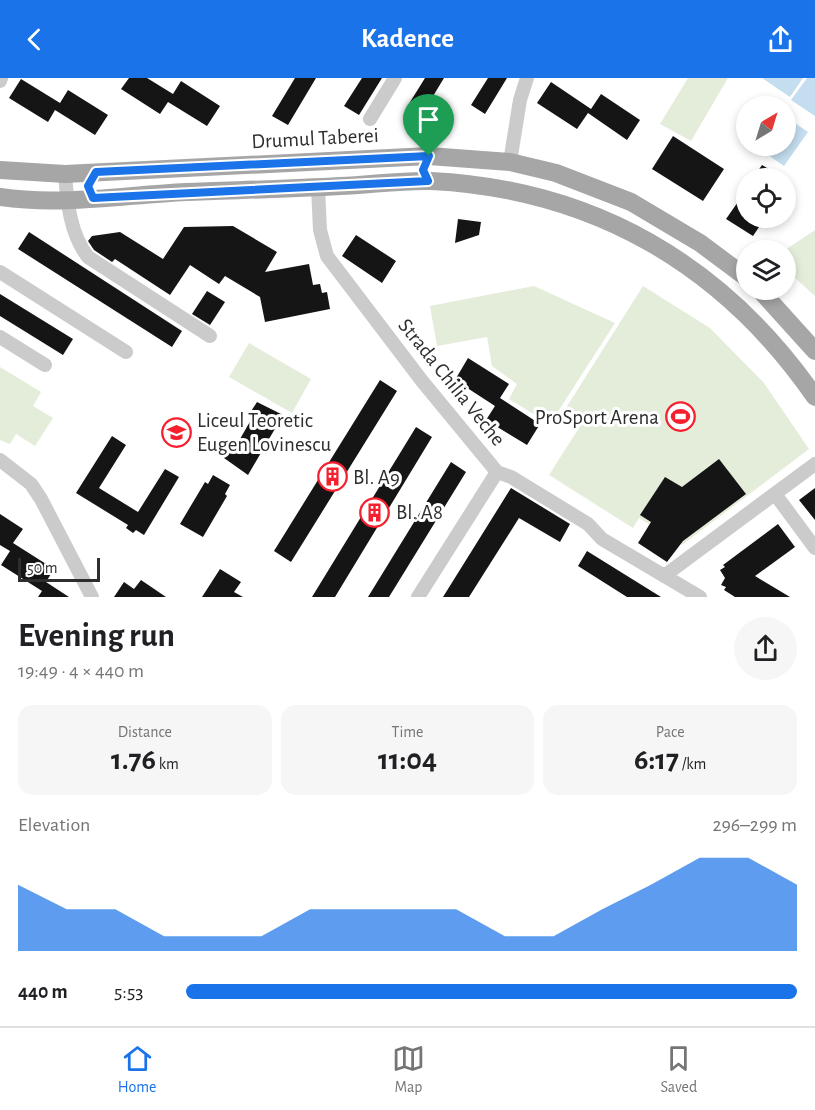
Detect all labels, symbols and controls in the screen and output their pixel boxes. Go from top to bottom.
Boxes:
icon: back [18,23,51,56]
icon: share [764,23,797,56]
text: Kadence [361,25,454,52]
pin [403,94,454,156]
north arrow [736,96,796,156]
map controls [736,96,796,300]
icon: arrive [412,103,445,136]
street label: Drumul Taberei [251,125,379,152]
button: locate [736,168,796,228]
button: layers [736,240,796,300]
street label: Strada Chilia Veche [394,315,509,450]
sports icon: ProSport Arena [664,401,696,433]
place label: ProSport Arena [535,407,659,428]
place label: Liceul Teoretic Eugen Lovinescu [197,410,331,455]
school or university icon: Liceul Teoretic Eugen Lovinescu [160,416,192,448]
building icon: Bl. A9 [316,461,348,493]
place label: Bl. A9 [353,467,400,488]
building icon: Bl. A8 [359,496,391,528]
place label: Bl. A8 [396,502,443,523]
scale bar [18,555,100,582]
text: 50 m [27,560,58,576]
button: share [734,617,797,680]
text: Evening run [18,620,175,653]
text: 19:49 · 4 × 440 m [18,661,144,681]
text: Distance [118,724,172,740]
text: Time [392,724,423,740]
text: Pace [656,724,685,740]
text: 1.76 [111,745,156,775]
text: 11:04 [378,745,437,775]
text: 6:17 [634,745,679,775]
text: km [156,756,179,772]
text: /km [679,756,706,772]
text: Elevation [18,815,90,835]
text: 296–299 m [712,815,797,835]
text: 440 m [18,982,68,1002]
text: 5:53 [114,982,144,1002]
tab: Home [118,1042,156,1097]
tab: Map [392,1042,425,1097]
tab: Saved [661,1042,697,1097]

